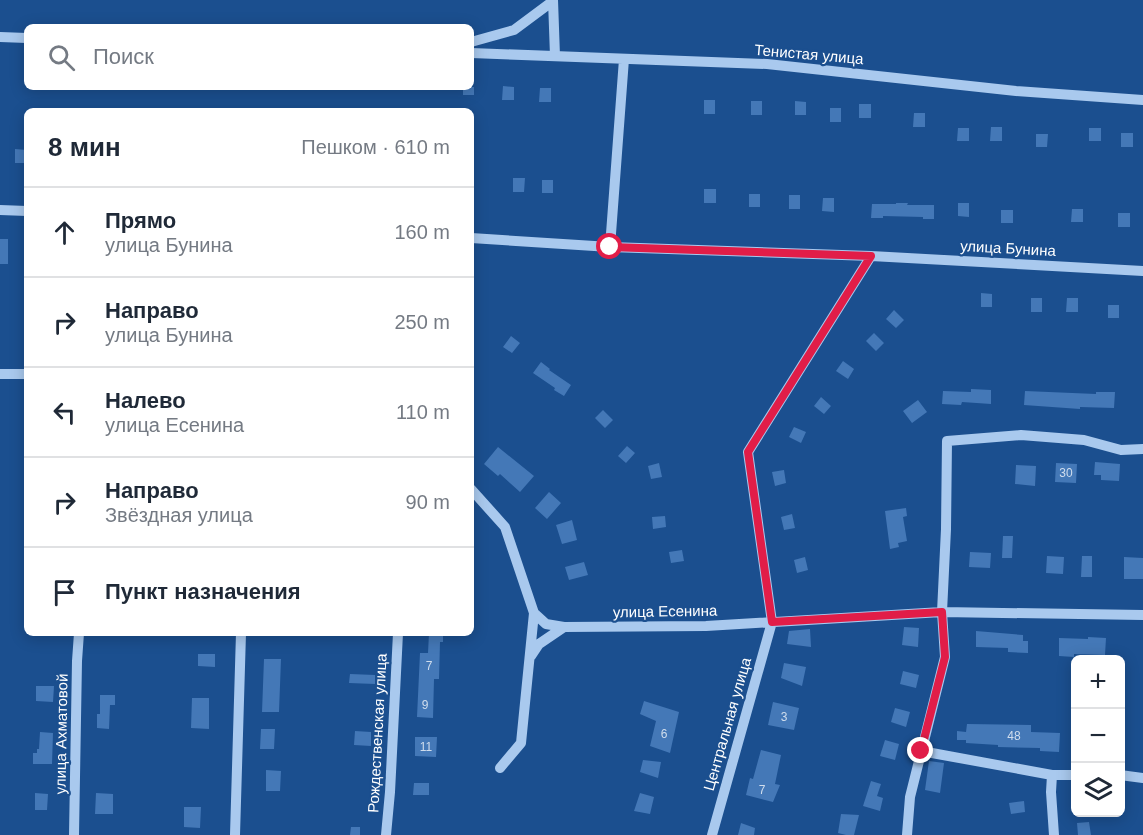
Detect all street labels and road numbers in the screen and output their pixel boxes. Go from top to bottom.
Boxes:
street label: Тенистая улица [754,41,865,67]
street label: улица Бунина [960,237,1057,259]
street label: улица Есенина [613,602,718,620]
street label: Рождественская улица [364,652,390,813]
street label: Центральная улица [700,655,754,793]
street label: улица Ахматовой [51,673,71,795]

